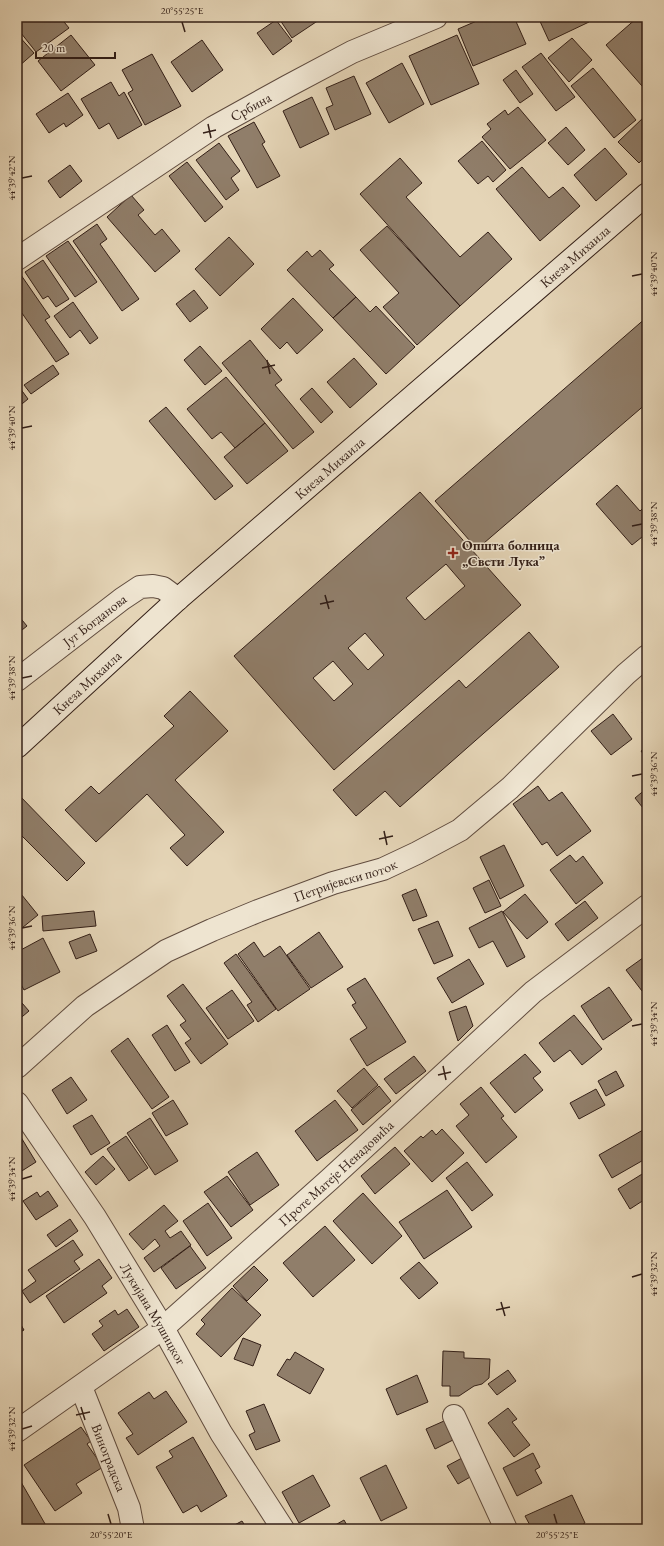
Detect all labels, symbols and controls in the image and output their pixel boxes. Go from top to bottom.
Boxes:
text: 20°55'25"E [161,4,204,17]
scale bar [36,34,115,60]
text: 20 m [42,40,66,56]
street label: Србина [227,88,275,125]
text: 44°39'42"N [5,155,18,200]
street label: Кнеза Михаила [536,221,614,292]
text: 44°39'40"N [647,251,660,296]
text: 44°39'40"N [5,405,18,450]
street label: Кнеза Михаила [291,433,369,503]
text: 44°39'38"N [647,501,660,546]
place label: Општа болница „Свети Лука” [462,536,561,570]
marker: Општа болница „Свети Лука” [447,547,459,559]
street label: Југ Богданова [58,589,130,651]
street label: Кнеза Михаила [49,646,125,719]
text: 44°39'38"N [5,655,18,700]
text: 44°39'36"N [647,751,660,796]
street label: Петријевски поток [291,855,400,906]
text: 44°39'36"N [5,905,18,950]
text: 44°39'34"N [647,1001,660,1046]
street label: Проте Матеје Ненадовића [275,1116,398,1230]
text: 44°39'34"N [5,1156,18,1201]
text: 44°39'32"N [647,1251,660,1296]
street label: Лукијана Мушицког [116,1259,190,1368]
text: 44°39'32"N [5,1406,18,1451]
street label: Виноградска [87,1421,131,1495]
text: 20°55'20"E [90,1528,133,1541]
text: 20°55'25"E [536,1528,579,1541]

